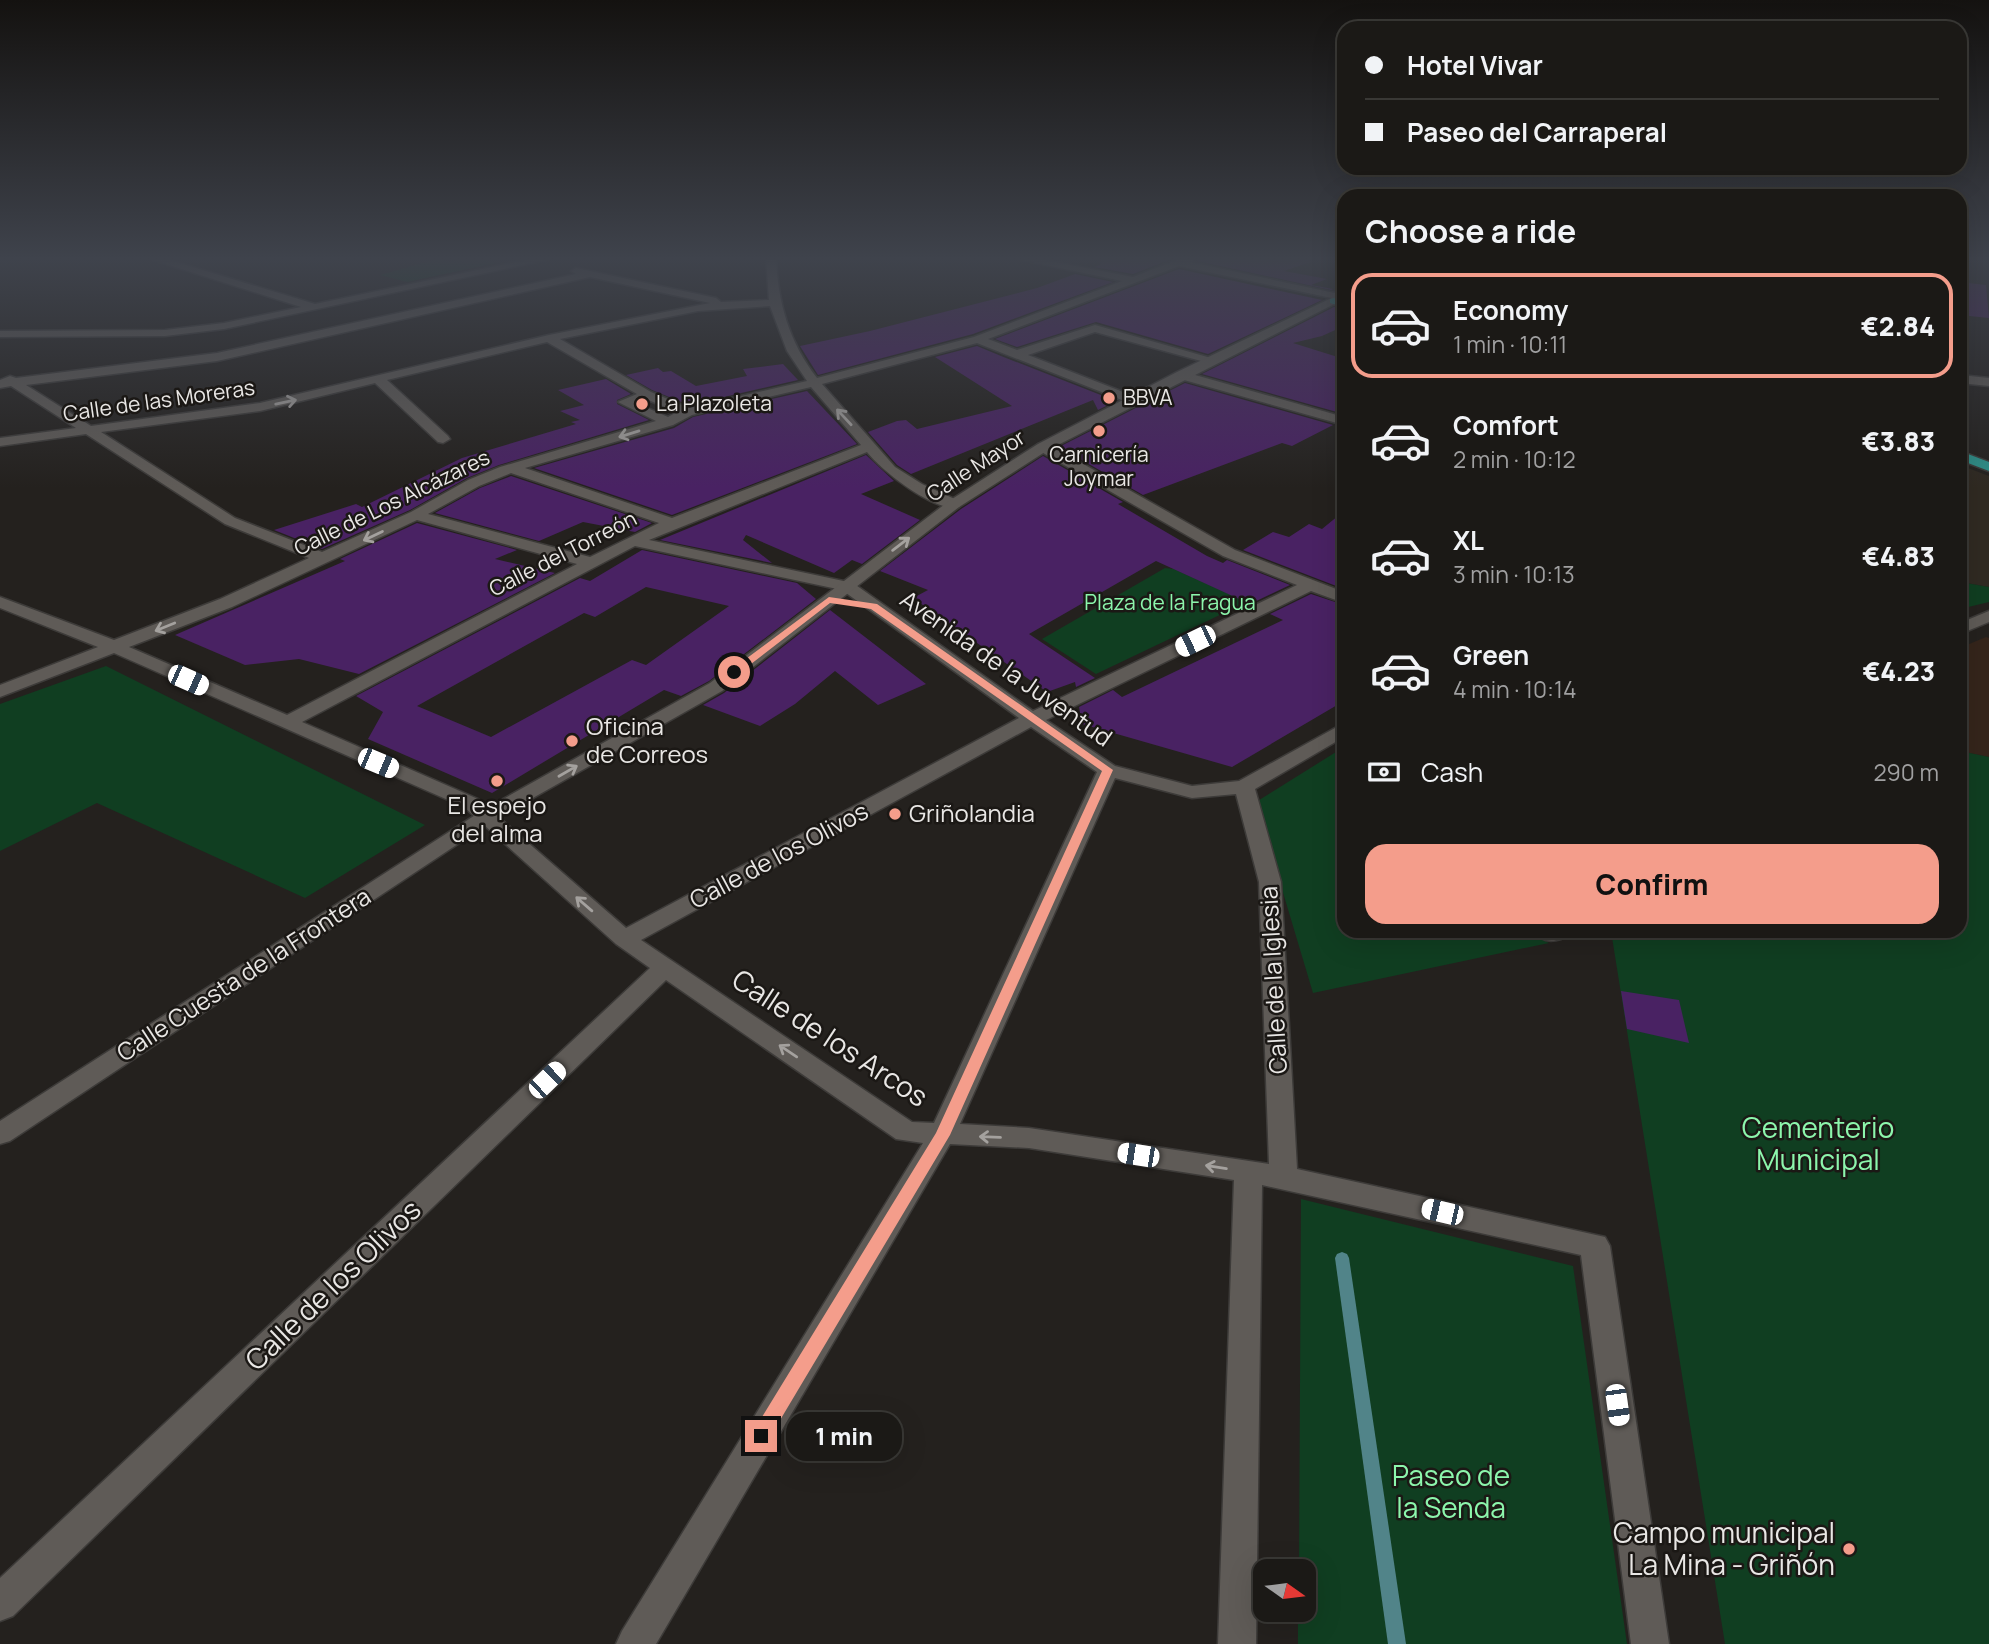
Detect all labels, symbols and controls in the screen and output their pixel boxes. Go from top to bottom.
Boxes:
text: Hotel Vivar [1407,47,1543,83]
text: Paseo del Carraperal [1407,114,1667,150]
text: Choose a ride [1365,209,1576,253]
text: Economy [1453,292,1568,328]
icon: car [1369,294,1432,357]
text: €2.84 [1861,308,1935,344]
text: 1 min · 10:11 [1453,328,1567,360]
street label: Calle de las Moreras [61,373,256,427]
place label: BBVA [1123,383,1173,411]
place label: La Plazoleta [656,389,772,417]
marker: BBVA [1101,390,1117,406]
one-way arrow [274,395,297,409]
marker: La Plazoleta [634,396,650,412]
text: Comfort [1453,407,1559,443]
one-way arrow [836,409,853,426]
icon: car [1369,409,1432,472]
street label: Calle Mayor [921,423,1031,507]
marker: Carnicería Joymar [1091,423,1107,439]
text: €3.83 [1862,423,1935,459]
one-way arrow [618,428,640,441]
place label: Carnicería Joymar [1049,440,1149,492]
street label: Calle de Los Alcázares [289,443,494,562]
text: 2 min · 10:12 [1453,443,1576,475]
street label: Calle del Torreón [484,504,641,602]
text: XL [1453,522,1484,558]
icon: car [1369,524,1432,587]
one-way arrow [363,530,384,543]
one-way arrow [891,537,909,552]
text: €4.83 [1862,538,1935,574]
text: 3 min · 10:13 [1453,558,1575,590]
street label: Avenida de la Juventud [894,582,1119,753]
park label: Plaza de la Fragua [1084,588,1256,616]
one-way arrow [155,622,177,635]
car [1172,622,1219,660]
text: Green [1453,637,1529,673]
icon: car [1369,639,1432,702]
text: €4.23 [1863,653,1935,689]
route start [718,656,750,688]
car [165,662,212,698]
text: 4 min · 10:14 [1453,673,1577,705]
place label: Oficina de Correos [586,709,708,770]
marker: Oficina de Correos [564,733,580,749]
car [355,745,402,781]
icon: cash [1365,753,1403,791]
text: Cash [1421,754,1483,790]
text: 290 m [1873,756,1939,788]
one-way arrow [557,764,578,777]
marker: El espejo del alma [489,773,505,789]
place label: El espejo del alma [447,788,547,849]
street label: Calle de los Olivos [683,794,873,916]
place label: Griñolandia [909,796,1035,829]
marker: Griñolandia [887,806,903,822]
button: Confirm [1365,844,1939,924]
street label: Calle Cuesta de la Frontera [110,879,377,1068]
street label: Calle de la Iglesia [1251,885,1294,1075]
one-way arrow [575,896,593,912]
street label: Calle de los Arcos [725,960,936,1115]
one-way arrow [779,1044,798,1058]
car [525,1058,570,1102]
park label: Cementerio Municipal [1742,1108,1894,1178]
one-way arrow [979,1130,1002,1143]
car [1116,1141,1161,1169]
one-way arrow [1205,1160,1227,1173]
street label: Calle de los Olivos [236,1191,428,1378]
car [1420,1197,1465,1227]
car [1604,1383,1631,1427]
callout: 1 min [786,1412,901,1460]
route end [745,1420,777,1452]
text: 1 min [815,1420,873,1452]
park label: Paseo de la Senda [1392,1456,1510,1526]
place label: Campo municipal La Mina - Griñón [1613,1513,1835,1583]
marker: Campo municipal La Mina - Griñón [1841,1541,1857,1557]
north arrow [1253,1559,1316,1622]
map controls [1253,1559,1316,1622]

